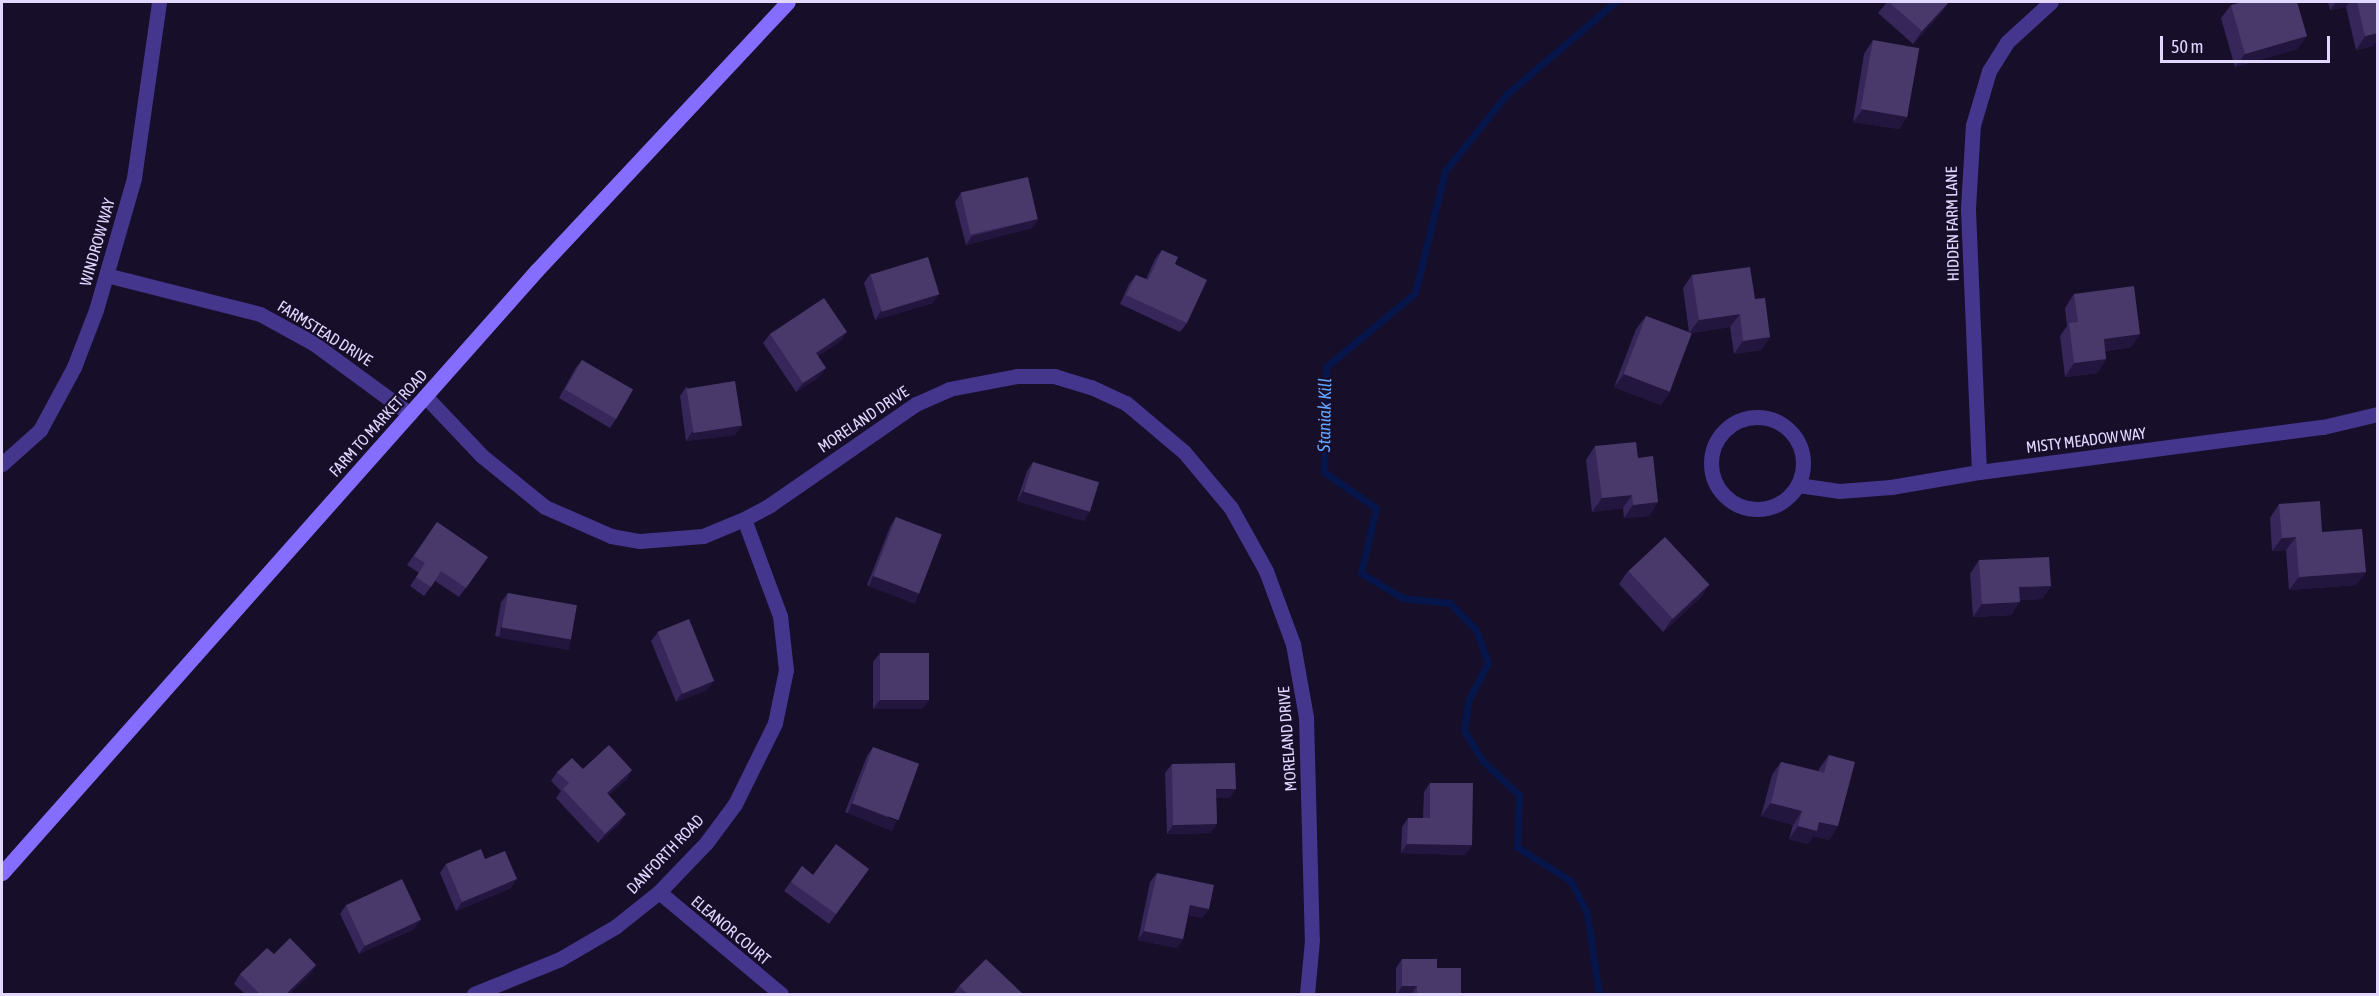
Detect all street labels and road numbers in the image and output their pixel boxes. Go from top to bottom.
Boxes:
street label: HIDDEN FARM LANE [1941,166,1963,282]
street label: WINDROW WAY [75,196,119,288]
street label: FARMSTEAD DRIVE [274,296,376,370]
street label: FARM TO MARKET ROAD [325,365,431,481]
street label: MORELAND DRIVE [814,382,912,456]
street label: MISTY MEADOW WAY [2025,423,2147,457]
street label: MORELAND DRIVE [1274,686,1300,792]
street label: DANFORTH ROAD [622,810,708,898]
street label: ELEANOR COURT [688,891,774,969]

